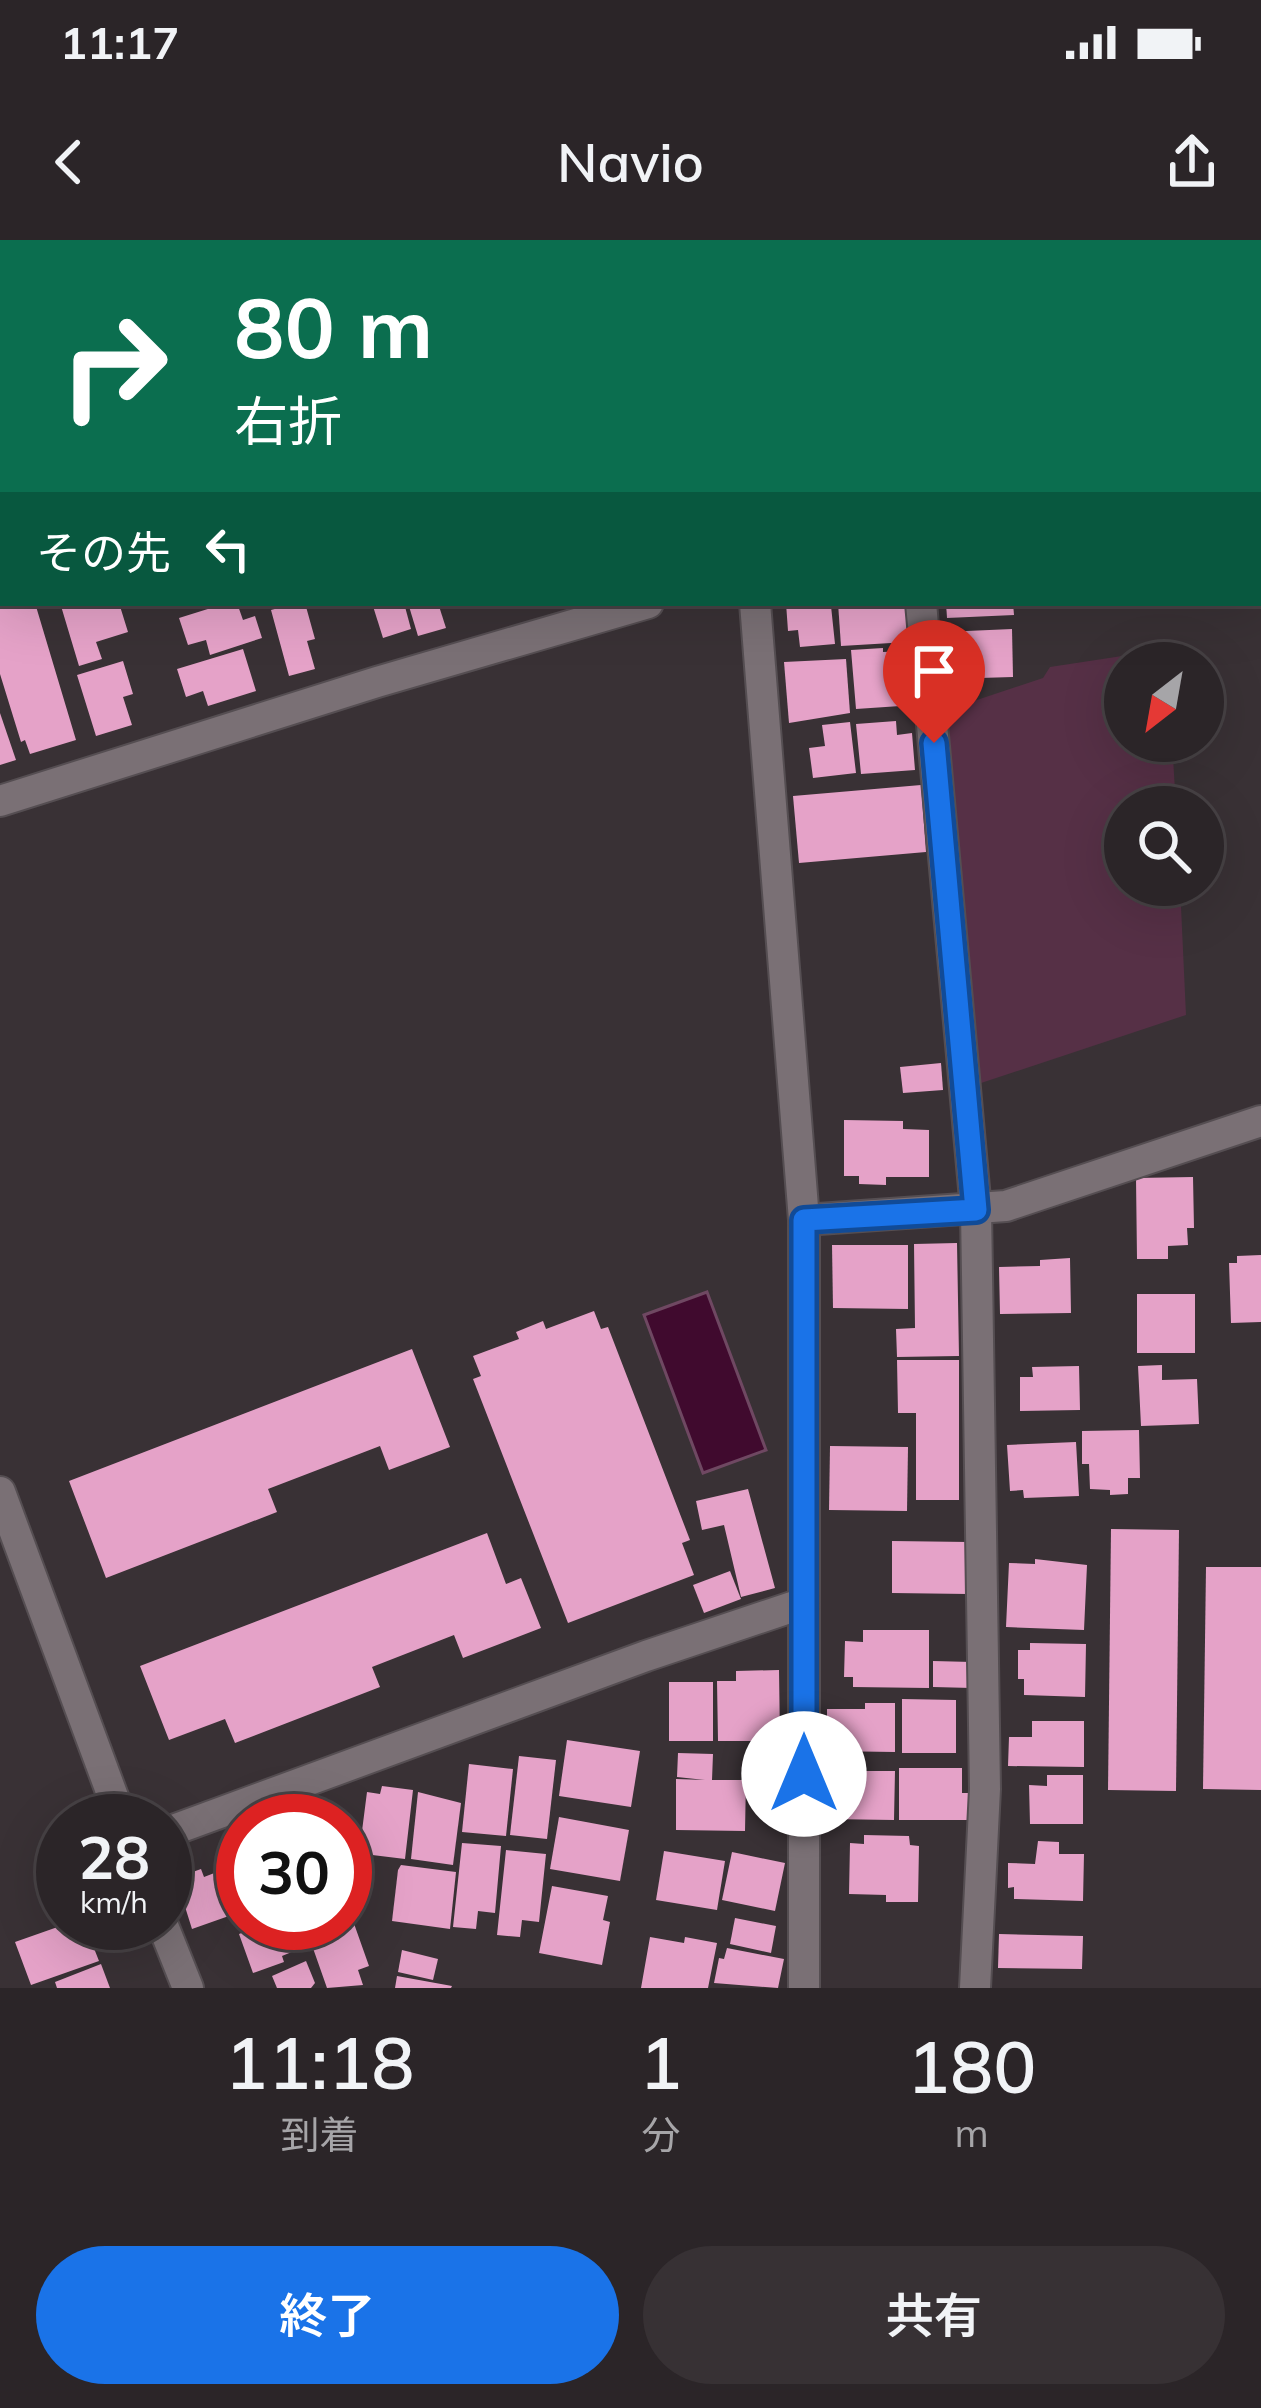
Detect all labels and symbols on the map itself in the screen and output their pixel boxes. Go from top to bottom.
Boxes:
pin [883,620,985,743]
north arrow [1104,642,1224,762]
position arrow [741,1711,867,1837]
speed limit sign: 30 [216,1794,372,1950]

